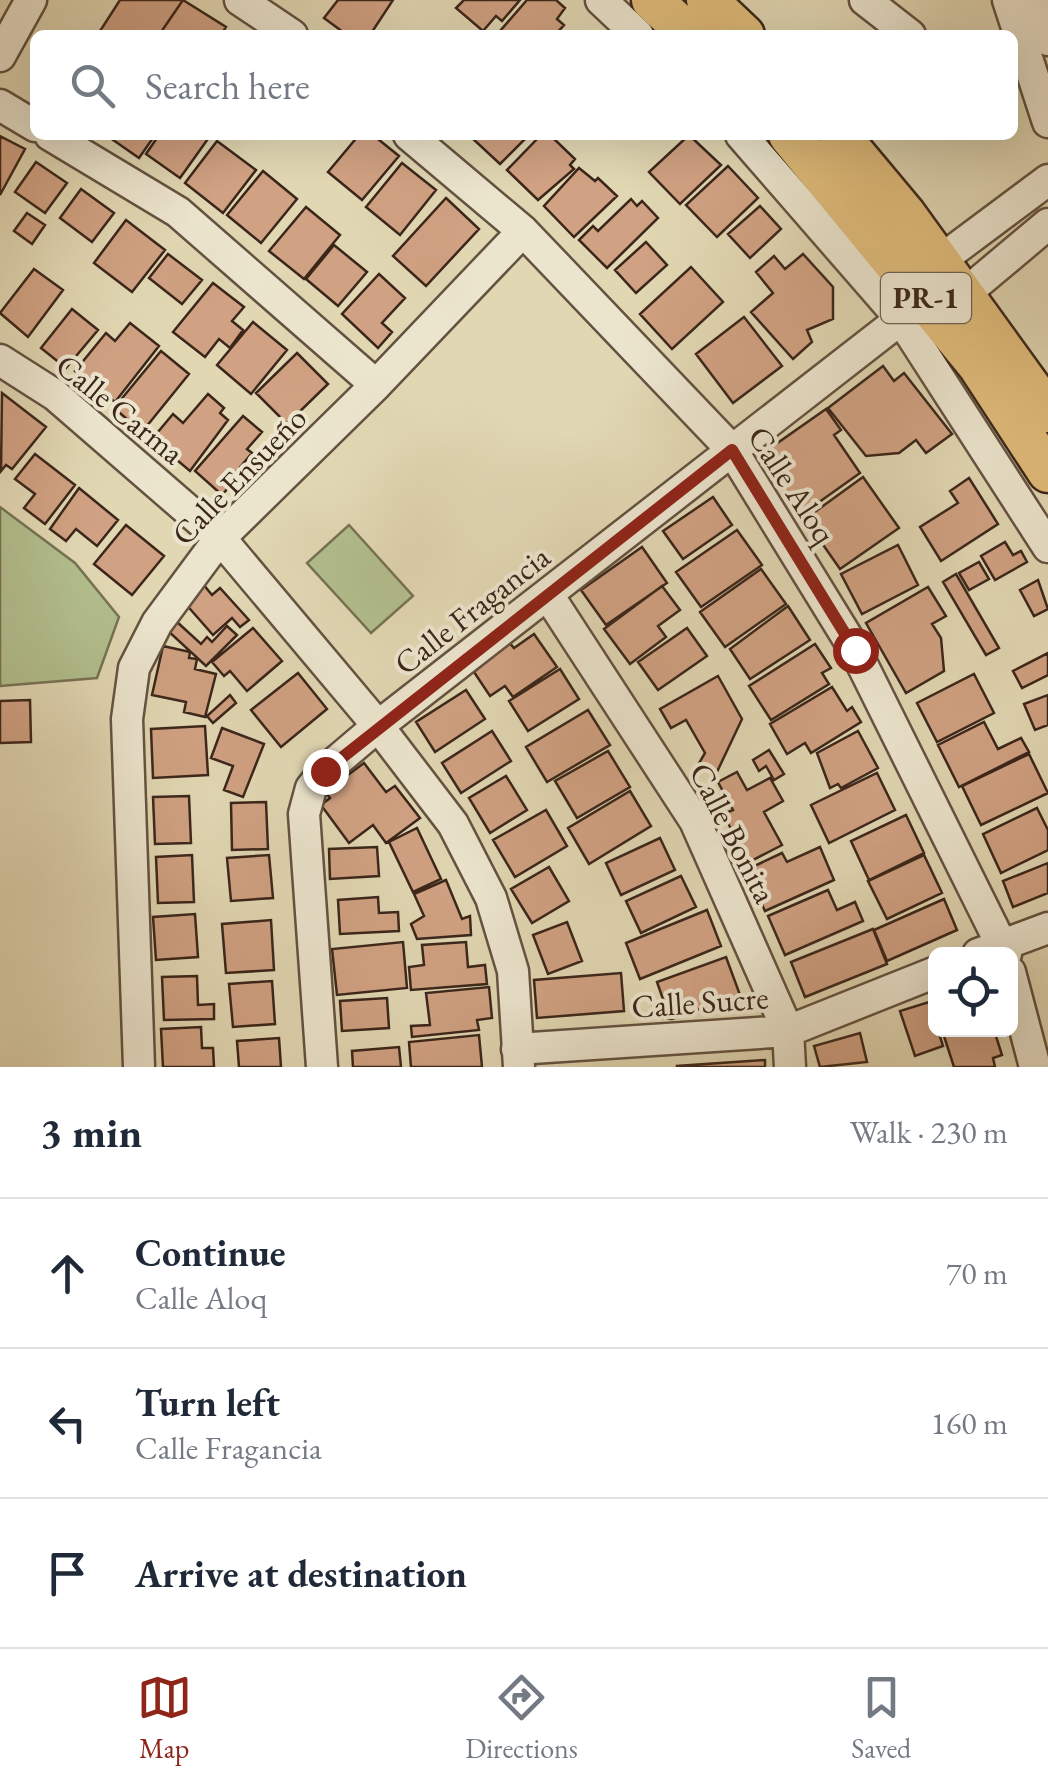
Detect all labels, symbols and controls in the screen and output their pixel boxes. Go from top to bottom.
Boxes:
search box [30,30,1018,140]
icon: search [65,58,120,113]
text: Search here [145,61,310,110]
road number: PR-1 [881,273,971,323]
street label: Calle Carma [47,344,193,474]
street label: Calle Ensueño [162,398,316,554]
street label: Calle Aloq [738,418,846,552]
street label: Calle Fragancia [385,536,559,684]
route start [833,628,879,674]
route end [303,749,349,795]
street label: Calle Bonita [680,756,786,910]
map controls [928,947,1018,1037]
button: locate [928,947,1018,1037]
street label: Calle Sucre [630,976,770,1028]
text: 3 min [40,1105,142,1160]
text: Walk · 230 m [850,1111,1008,1153]
text: Continue [135,1228,286,1277]
icon: ahead [40,1246,95,1301]
text: 70 m [946,1252,1008,1294]
text: Calle Aloq [135,1277,267,1319]
text: Turn left [135,1378,280,1427]
icon: left [40,1396,95,1451]
text: 160 m [931,1402,1008,1444]
text: Calle Fragancia [135,1427,322,1469]
icon: arrive [40,1546,95,1601]
text: Arrive at destination [135,1549,467,1598]
tab: Map [137,1670,192,1766]
tab: Directions [465,1670,578,1766]
tab: Saved [851,1670,911,1766]

